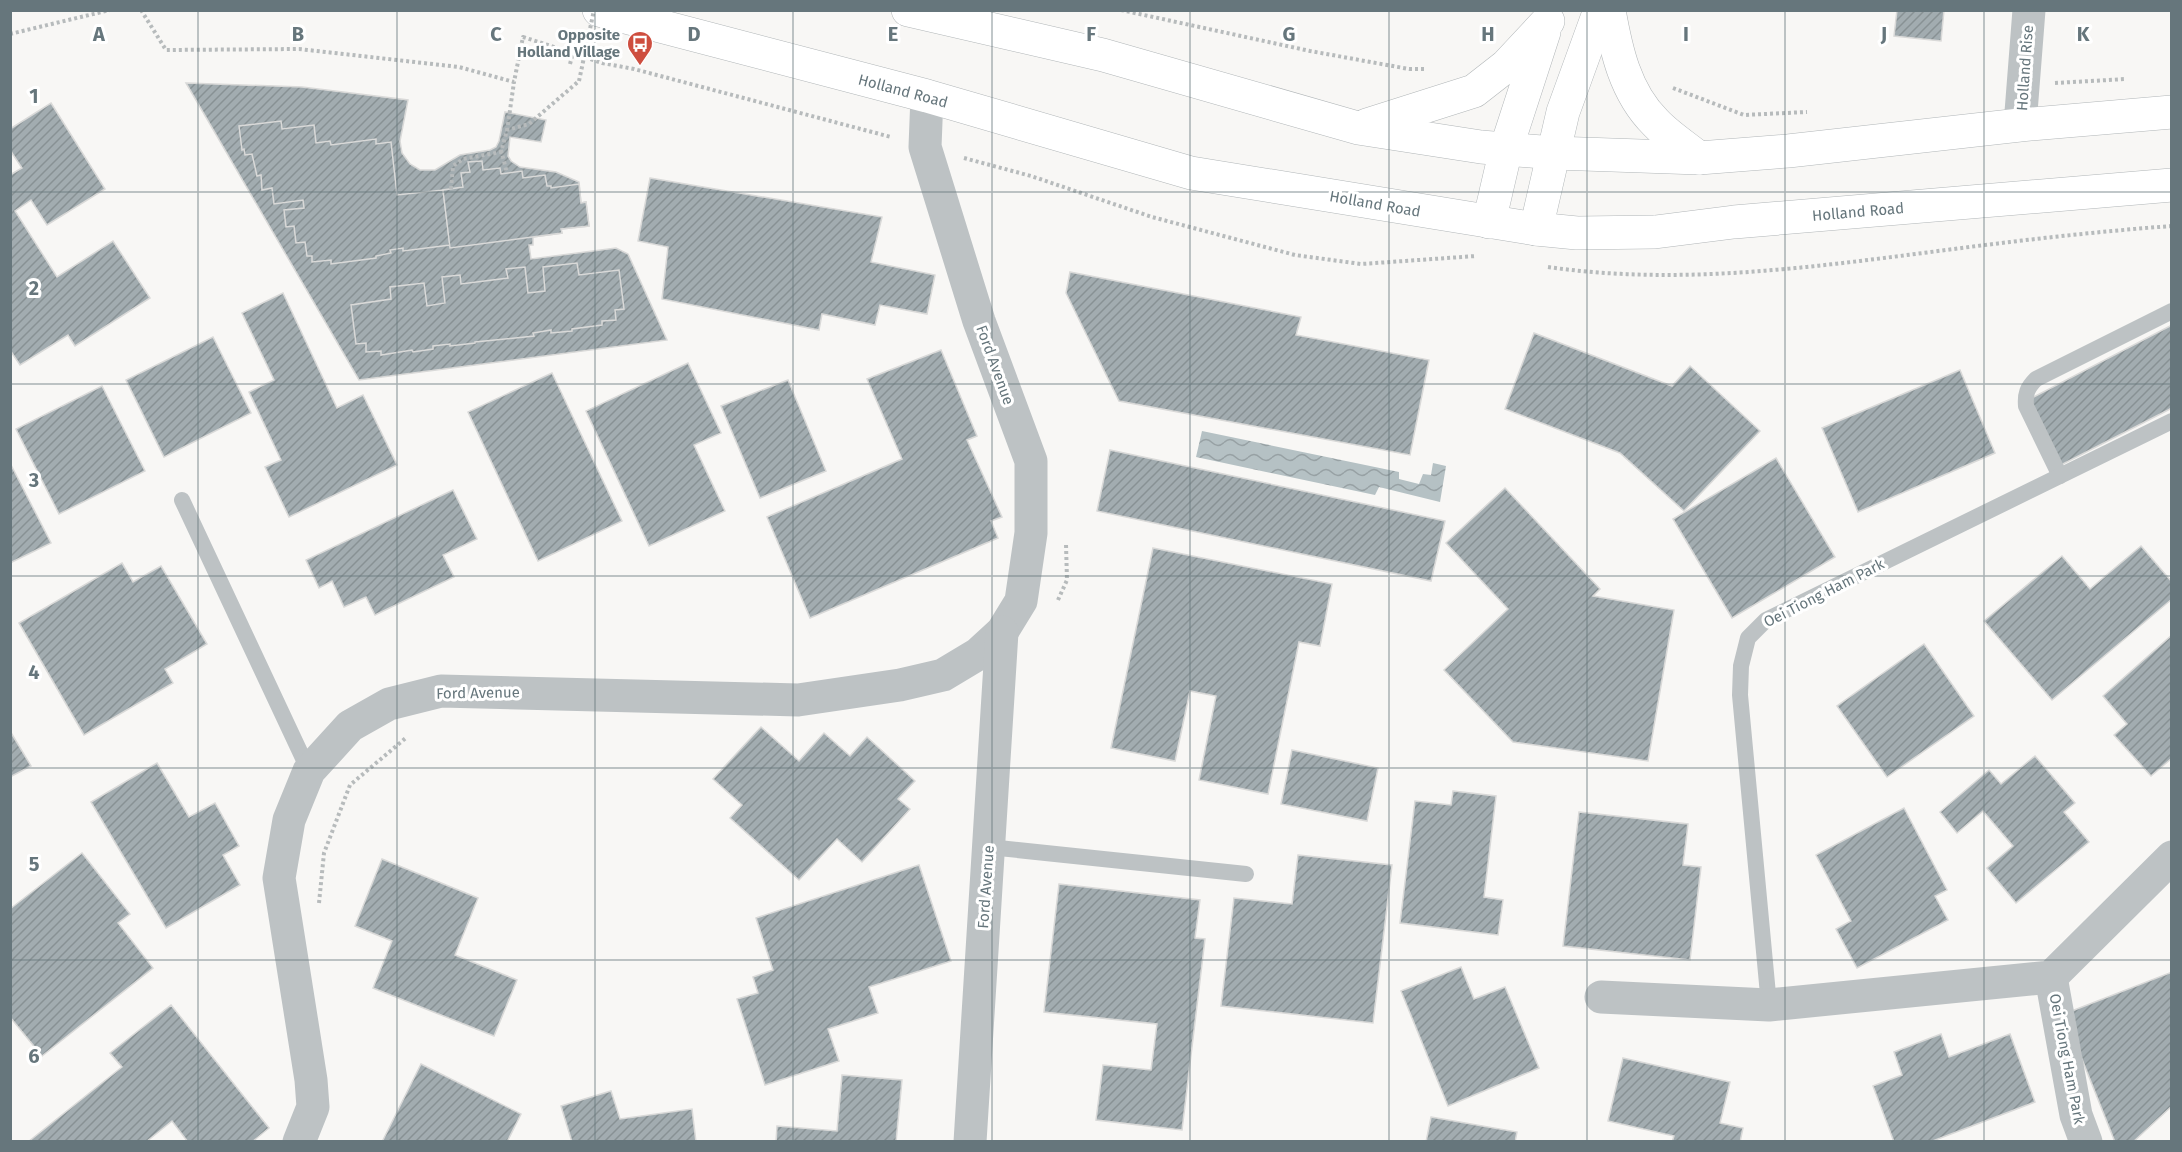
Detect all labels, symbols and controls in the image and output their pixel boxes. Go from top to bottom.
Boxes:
text: A [92,22,106,46]
text: B [292,22,304,46]
text: C [490,22,502,46]
text: D [687,22,701,46]
text: E [888,22,898,46]
text: F [1086,22,1096,46]
text: G [1283,22,1295,46]
text: H [1481,22,1495,46]
text: I [1683,22,1689,46]
text: J [1880,22,1887,46]
text: K [2077,22,2090,46]
street label: Holland Rise [2013,24,2037,112]
place label: Opposite Holland Village [517,26,620,61]
bus stop icon: Opposite Holland Village [625,29,655,67]
street label: Holland Road [856,70,950,112]
text: 1 [29,84,39,108]
street label: Holland Road [1328,187,1422,221]
street label: Holland Road [1811,199,1905,225]
text: 2 [29,276,39,300]
street label: Ford Avenue [972,323,1018,407]
text: 3 [28,468,39,492]
street label: Oei Tiong Ham Park [1761,555,1888,631]
text: 4 [28,660,40,684]
street label: Ford Avenue [436,683,520,703]
street label: Ford Avenue [974,845,998,929]
text: 5 [29,852,40,876]
street label: Oei Tiong Ham Park [2045,992,2089,1126]
text: 6 [28,1044,40,1068]

